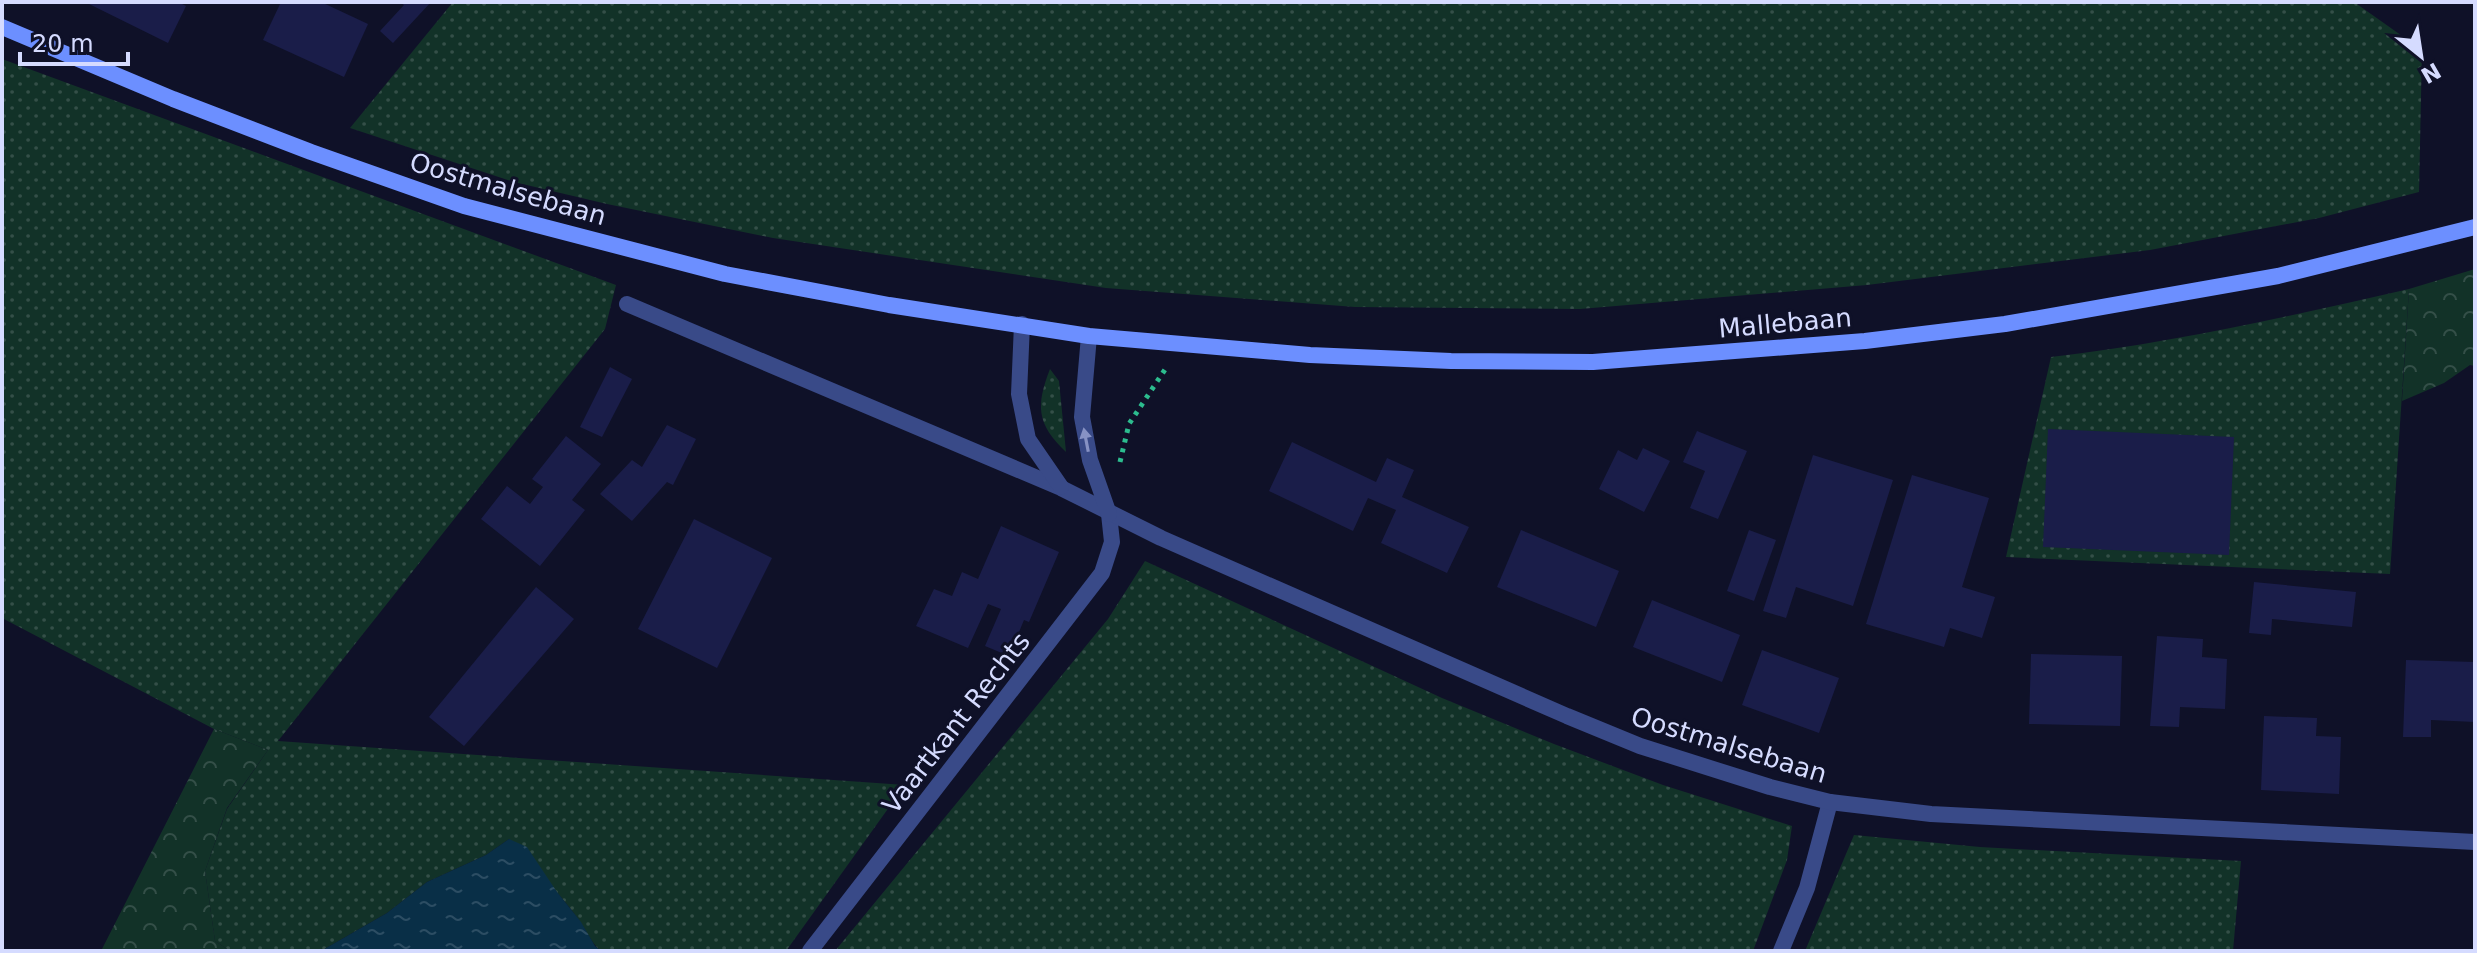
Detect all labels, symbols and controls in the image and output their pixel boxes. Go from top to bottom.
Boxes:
scale bar [20,16,128,66]
north arrow [2381,16,2461,96]
text: 20 m [32,30,94,58]
text: N [2417,57,2445,88]
street label: Oostmalsebaan [406,147,610,231]
street label: Mallebaan [1717,302,1853,344]
one-way arrow [1079,427,1091,452]
street label: Vaartkant Rechts [876,627,1036,819]
street label: Oostmalsebaan [1628,701,1830,789]

